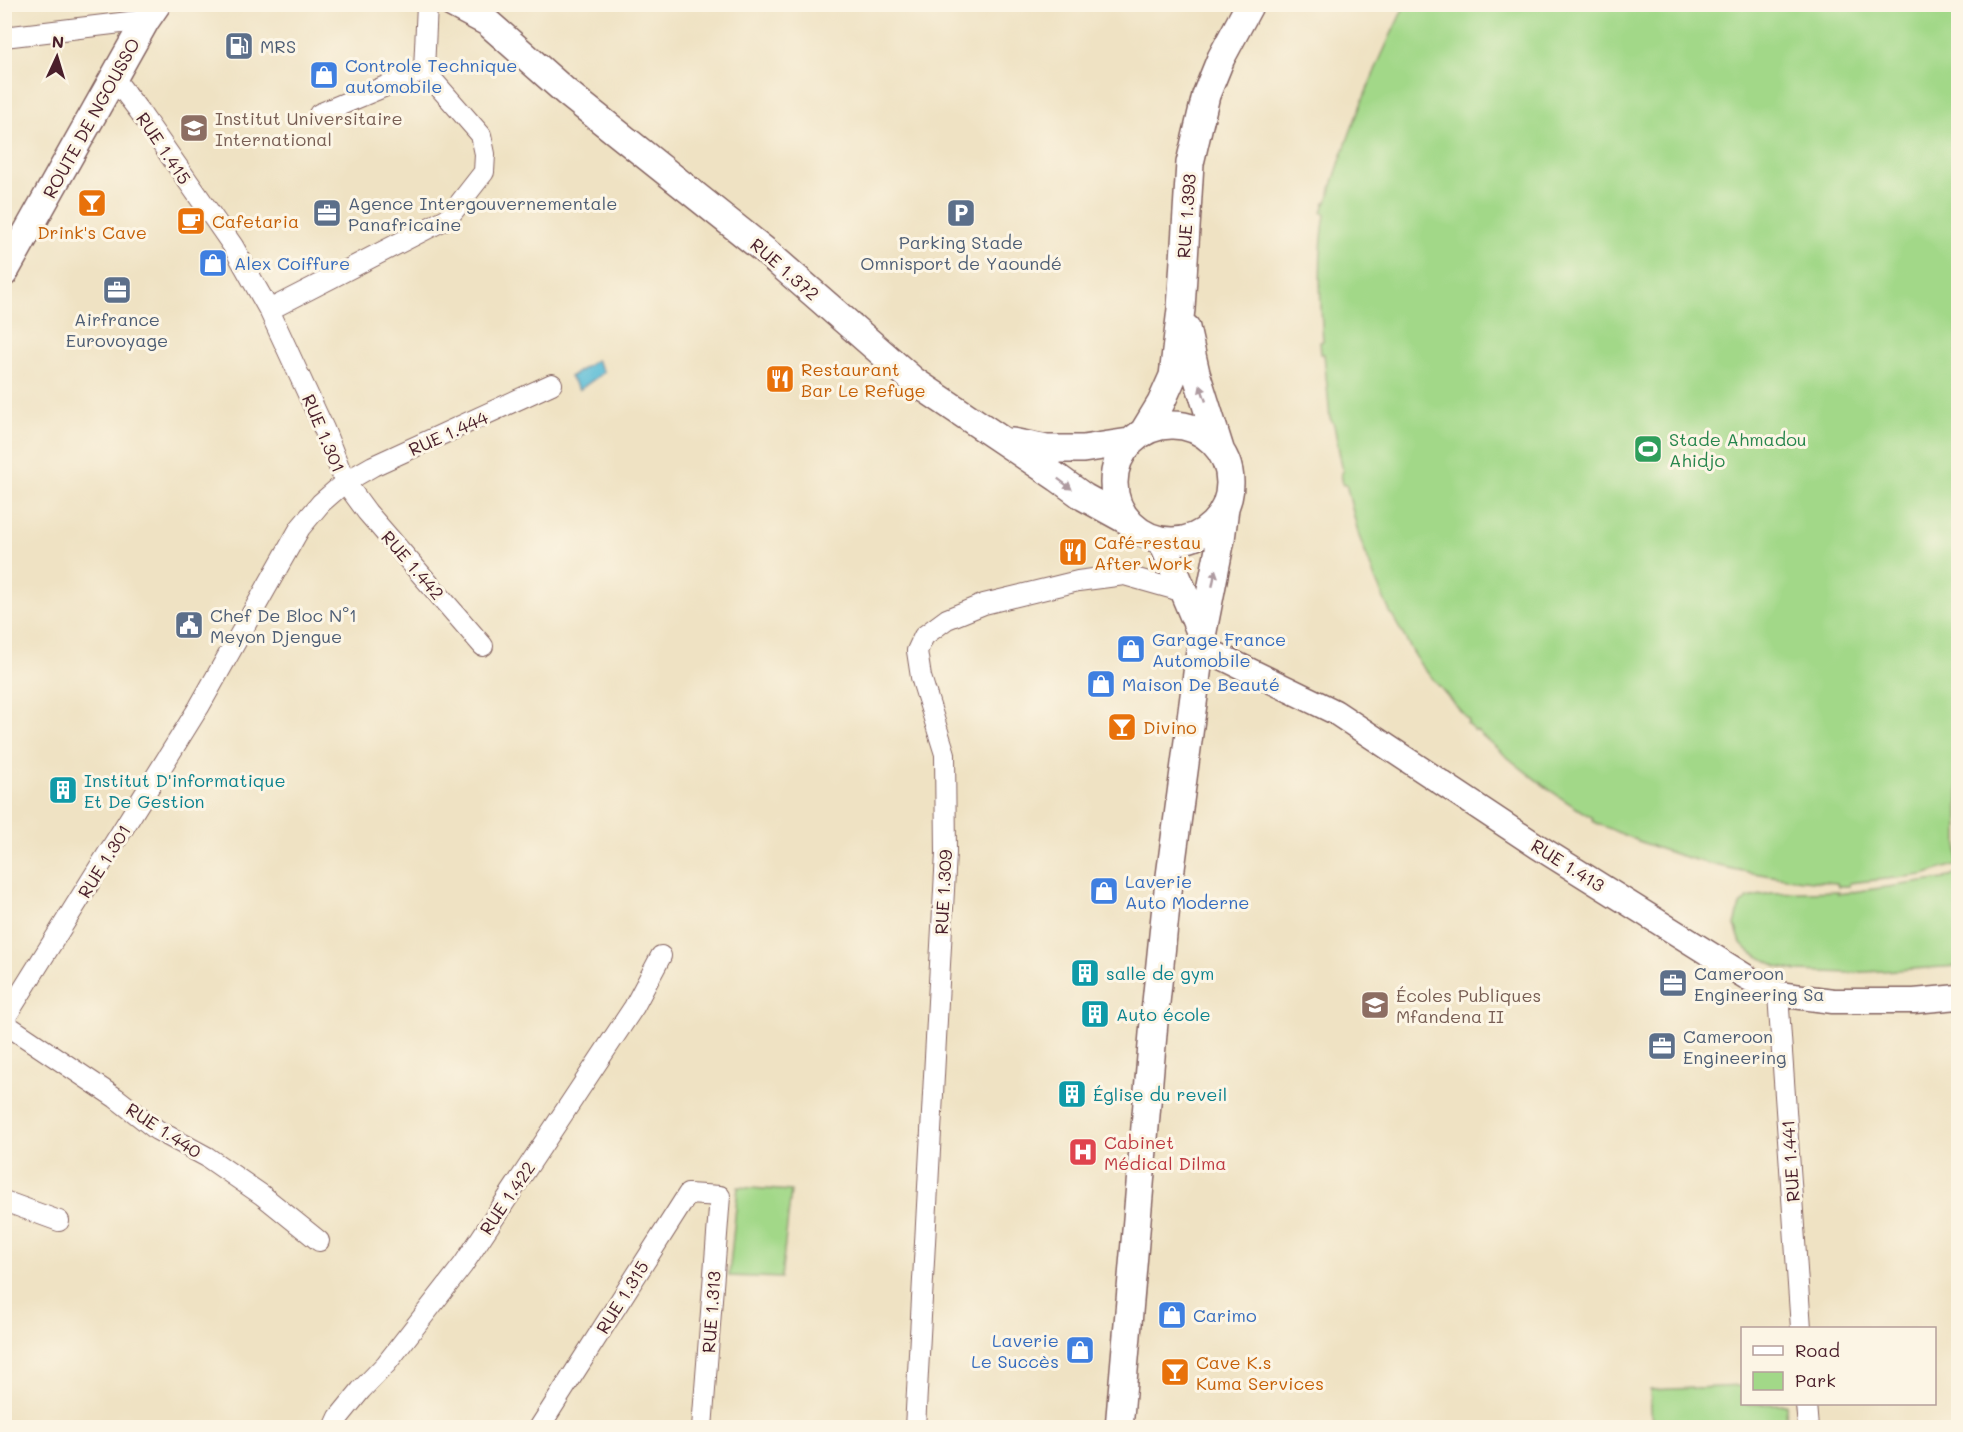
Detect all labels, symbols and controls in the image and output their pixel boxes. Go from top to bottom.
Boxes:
north arrow [27,27,87,87]
fuel station icon: MRS [223,30,255,62]
street label: ROUTE DE NGOUSSO [38,34,144,202]
place label: MRS [260,34,296,58]
place label: Controle Technique automobile [345,53,517,98]
shop icon: Controle Technique automobile [308,59,340,91]
place label: Institut Universitaire International [215,106,403,151]
street label: RUE 1.415 [131,107,197,189]
school or university icon: Institut Universitaire International [178,112,210,144]
street label: RUE 1.393 [1171,173,1201,259]
bar icon: Drink's Cave [76,187,108,219]
place label: Agence Intergouvernementale Panafricaine [348,191,617,236]
office icon: Agence Intergouvernementale Panafricaine [311,197,343,229]
parking icon: Parking Stade Omnisport de Yaoundé [945,197,977,229]
cafe icon: Cafetaria [175,205,207,237]
place label: Cafetaria [212,209,299,233]
place label: Drink's Cave [37,220,147,244]
place label: Parking Stade Omnisport de Yaoundé [860,230,1062,275]
street label: RUE 1.372 [746,233,824,305]
shop icon: Alex Coiffure [197,247,229,279]
place label: Alex Coiffure [234,251,350,275]
office icon: Airfrance Eurovoyage [101,274,133,306]
place label: Airfrance Eurovoyage [66,307,168,352]
place label: Restaurant Bar Le Refuge [801,357,926,402]
restaurant icon: Restaurant Bar Le Refuge [764,363,796,395]
one-way arrow [1197,384,1207,402]
street label: RUE 1.301 [297,390,351,476]
street label: RUE 1.444 [404,405,492,461]
place label: Stade Ahmadou Ahidjo [1669,427,1807,472]
sports icon: Stade Ahmadou Ahidjo [1632,433,1664,465]
one-way arrow [1058,477,1073,489]
street label: RUE 1.442 [376,525,450,605]
place label: Café-restau After Work [1094,530,1201,575]
restaurant icon: Café-restau After Work [1057,536,1089,568]
one-way arrow [1210,569,1219,588]
place label: Chef De Bloc N°1 Meyon Djengue [210,603,357,648]
public building icon: Chef De Bloc N°1 Meyon Djengue [173,609,205,641]
place label: Garage France Automobile [1152,627,1286,672]
shop icon: Garage France Automobile [1115,633,1147,665]
shop icon: Maison De Beauté [1085,668,1117,700]
place label: Maison De Beauté [1122,672,1280,696]
bar icon: Divino [1106,711,1138,743]
place label: Divino [1143,715,1197,739]
place label: Institut D'informatique Et De Gestion [84,768,286,813]
building icon: Institut D'informatique Et De Gestion [47,774,79,806]
street label: RUE 1.301 [72,820,136,902]
street label: RUE 1.413 [1527,833,1609,897]
street label: RUE 1.309 [929,848,957,935]
place label: Laverie Auto Moderne [1125,869,1249,914]
shop icon: Laverie Auto Moderne [1088,875,1120,907]
building icon: salle de gym [1069,957,1101,989]
place label: salle de gym [1106,961,1214,985]
place label: Cameroon Engineering Sa [1694,961,1825,1006]
office icon: Cameroon Engineering Sa [1657,967,1689,999]
place label: Écoles Publiques Mfandena II [1396,983,1541,1028]
school or university icon: Écoles Publiques Mfandena II [1359,989,1391,1021]
building icon: Auto école [1079,998,1111,1030]
place label: Auto école [1116,1002,1211,1026]
place label: Cameroon Engineering [1683,1024,1786,1069]
office icon: Cameroon Engineering [1646,1030,1678,1062]
building icon: Église du reveil [1056,1078,1088,1110]
place label: Église du reveil [1093,1082,1227,1106]
street label: RUE 1.440 [122,1097,206,1163]
street label: RUE 1.441 [1775,1119,1805,1203]
place label: Cabinet Médical Dilma [1104,1130,1226,1175]
hospital icon: Cabinet Médical Dilma [1067,1136,1099,1168]
street label: RUE 1.422 [474,1157,540,1239]
street label: RUE 1.315 [590,1256,654,1338]
street label: RUE 1.313 [696,1270,726,1354]
shop icon: Carimo [1156,1299,1188,1331]
place label: Carimo [1193,1303,1257,1327]
legend [1741,1327,1936,1405]
place label: Laverie Le Succès [971,1328,1059,1373]
shop icon: Laverie Le Succès [1064,1334,1096,1366]
text: Road [1795,1338,1840,1362]
place label: Cave K.s Kuma Services [1196,1350,1324,1395]
bar icon: Cave K.s Kuma Services [1159,1356,1191,1388]
text: Park [1795,1368,1836,1392]

